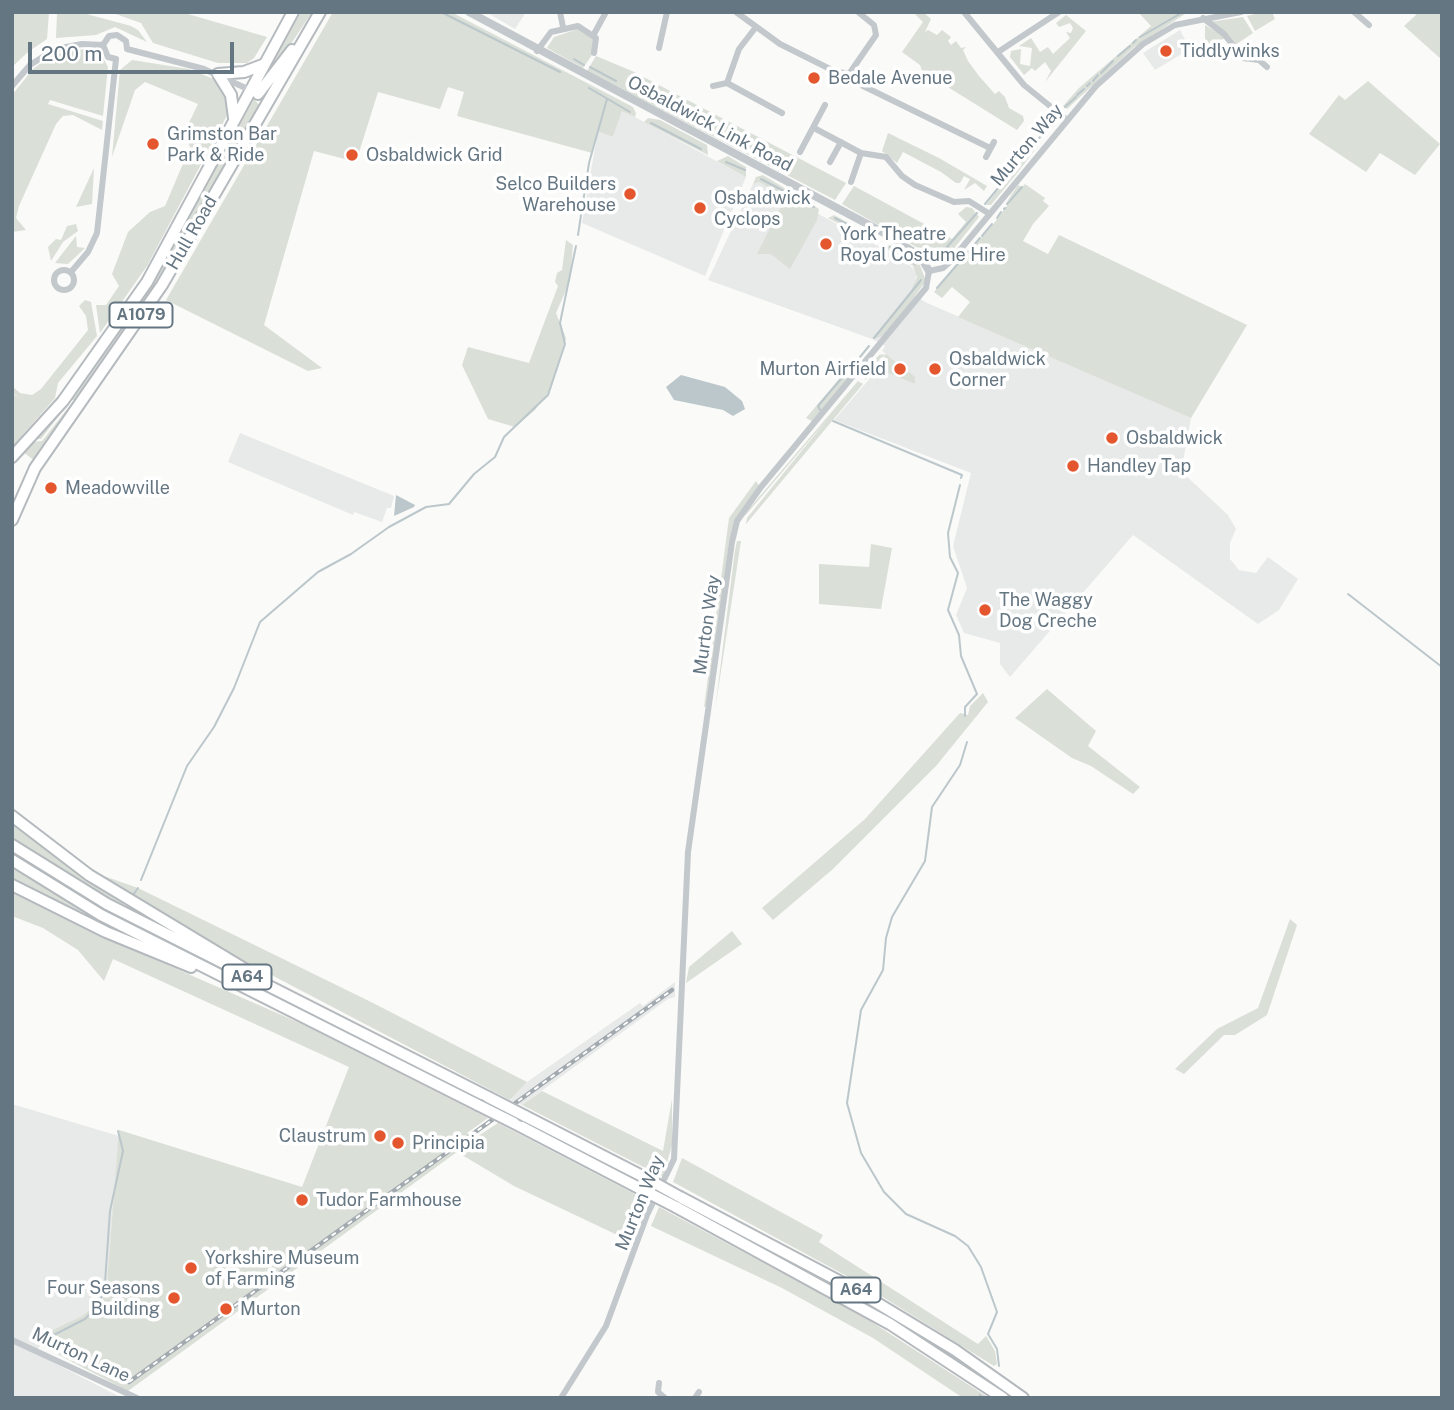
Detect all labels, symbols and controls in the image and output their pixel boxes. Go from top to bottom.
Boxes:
scale bar [32,28,238,72]
place label: Tiddlywinks [1180,40,1280,62]
text: 200 m [41,41,102,66]
marker: Tiddlywinks [1158,43,1174,59]
place label: Bedale Avenue [828,67,952,89]
marker: Bedale Avenue [806,70,822,86]
street label: Osbaldwick Link Road [624,71,796,177]
street label: Murton Way [986,100,1068,190]
place label: Grimston Bar Park & Ride [167,123,277,166]
marker: Grimston Bar Park & Ride [145,136,161,152]
place label: Osbaldwick Grid [366,144,503,166]
marker: Osbaldwick Grid [344,147,360,163]
place label: Selco Builders Warehouse [495,173,616,216]
marker: Selco Builders Warehouse [622,186,638,202]
place label: Osbaldwick Cyclops [714,187,811,230]
street label: Hull Road [162,192,222,274]
marker: Osbaldwick Cyclops [692,200,708,216]
place label: York Theatre Royal Costume Hire [840,223,1006,266]
marker: York Theatre Royal Costume Hire [818,236,834,252]
road number: A1079 [110,302,172,328]
place label: Osbaldwick Corner [949,348,1046,390]
place label: Murton Airfield [759,358,886,380]
marker: Murton Airfield [892,361,908,377]
marker: Osbaldwick Corner [927,361,943,377]
place label: Osbaldwick [1126,427,1223,449]
marker: Osbaldwick [1104,430,1120,446]
place label: Handley Tap [1087,455,1191,477]
marker: Handley Tap [1065,458,1081,474]
place label: Meadowville [65,477,170,499]
marker: Meadowville [43,480,59,496]
street label: Murton Way [689,574,725,676]
place label: The Waggy Dog Creche [999,589,1097,632]
marker: The Waggy Dog Creche [977,602,993,618]
road number: A64 [222,965,272,990]
place label: Claustrum [279,1125,366,1147]
marker: Claustrum [372,1128,388,1144]
place label: Principia [412,1132,485,1154]
marker: Principia [390,1135,406,1151]
street label: Murton Way [611,1152,669,1254]
place label: Tudor Farmhouse [316,1189,462,1211]
marker: Tudor Farmhouse [294,1192,310,1208]
place label: Yorkshire Museum of Farming [205,1247,359,1290]
marker: Yorkshire Museum of Farming [183,1260,199,1276]
place label: Four Seasons Building [47,1277,160,1320]
road number: A64 [832,1278,880,1302]
marker: Four Seasons Building [166,1290,182,1306]
place label: Murton [240,1298,301,1320]
marker: Murton [218,1301,234,1317]
street label: Murton Lane [29,1323,133,1387]

